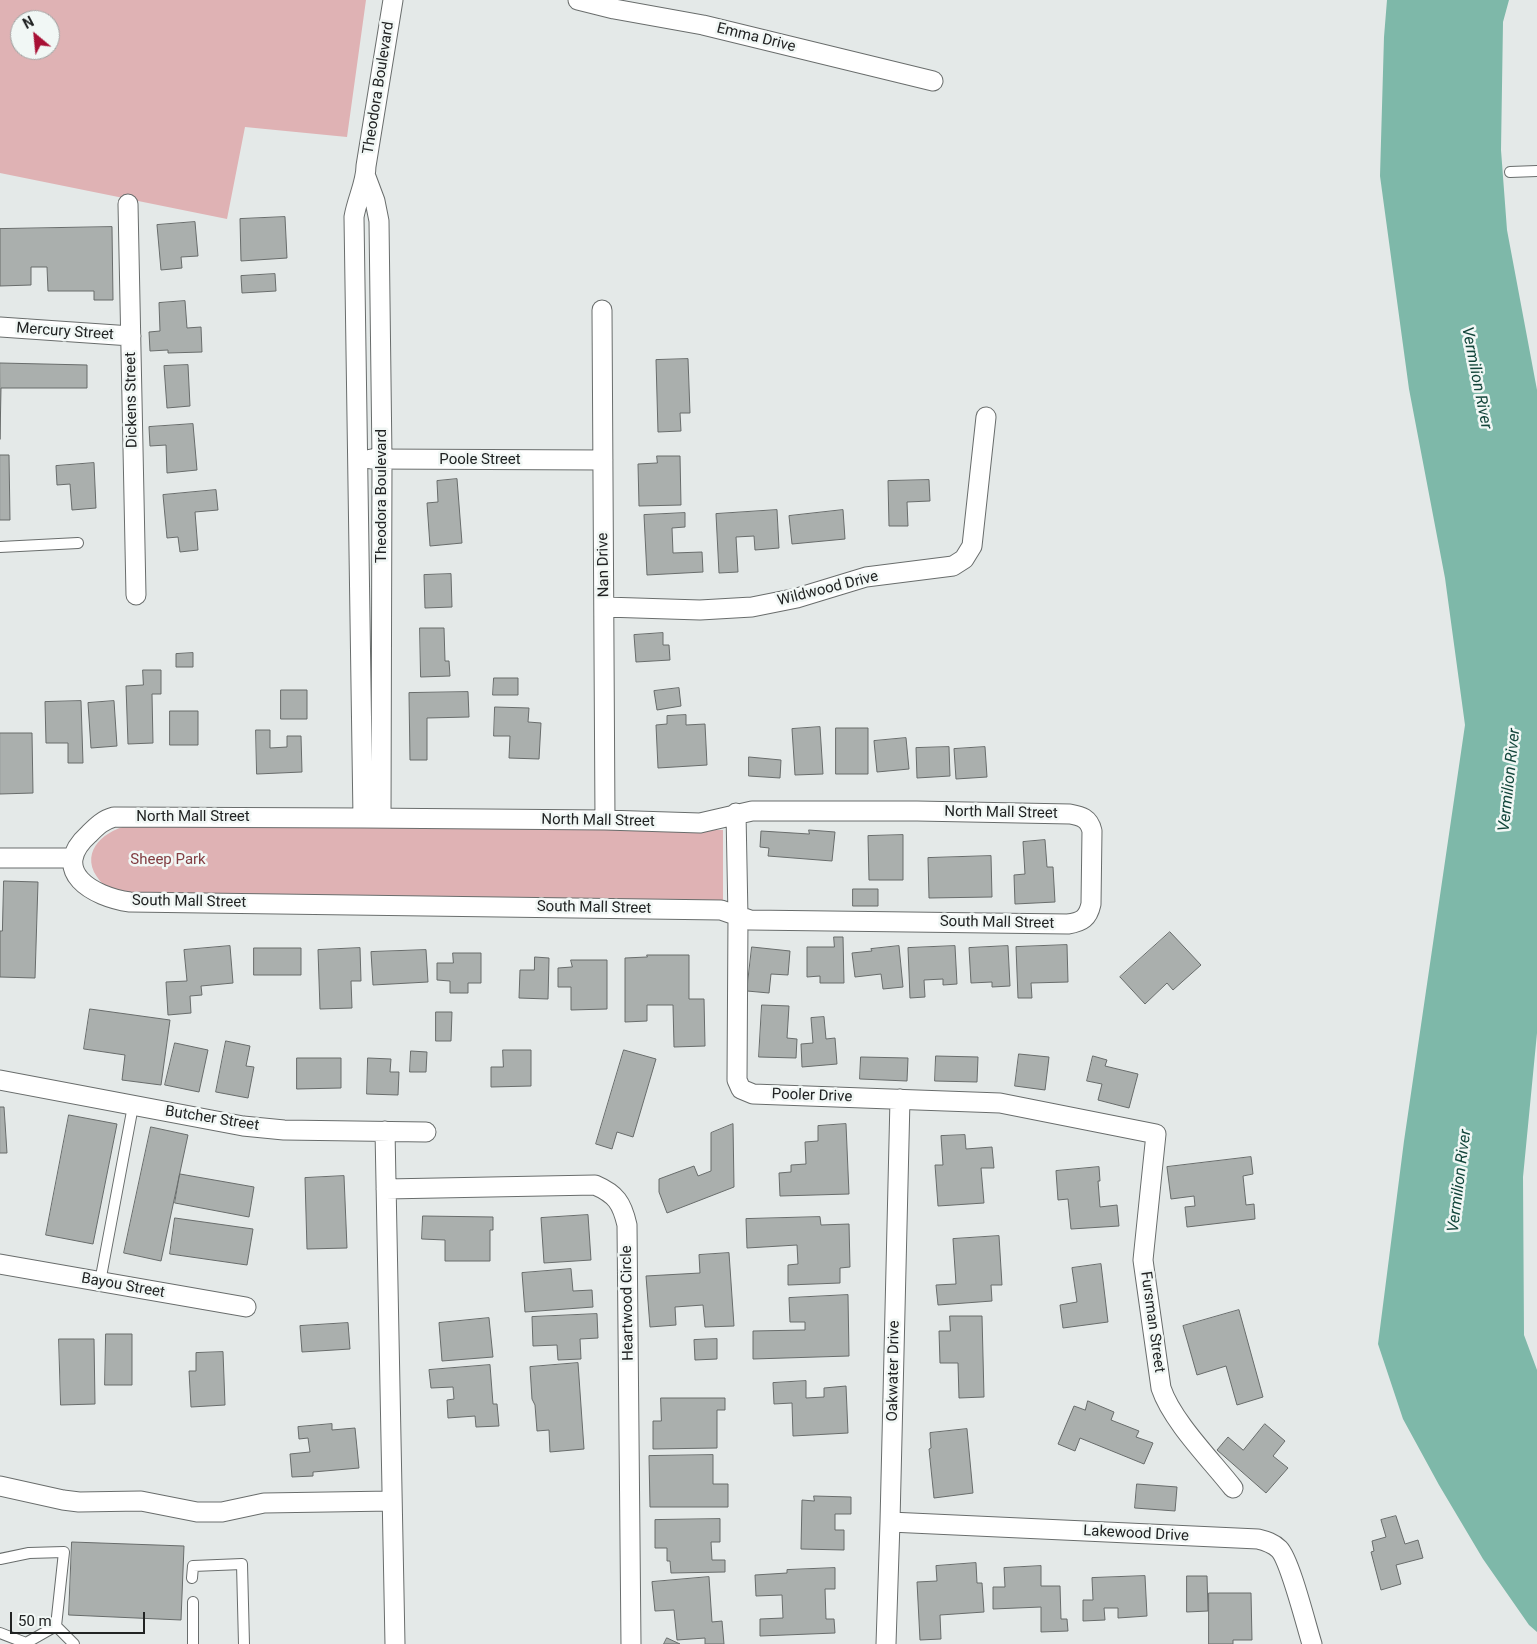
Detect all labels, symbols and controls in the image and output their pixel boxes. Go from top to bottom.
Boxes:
north arrow [10,10,60,60]
text: N [20,13,37,32]
street label: Emma Drive [715,20,797,56]
street label: Theodora Boulevard [360,21,398,155]
street label: Mercury Street [16,320,114,344]
water label: Vermilion River [1457,325,1495,431]
street label: Dickens Street [122,352,142,448]
street label: Theodora Boulevard [373,429,391,563]
street label: Poole Street [439,451,521,469]
street label: Nan Drive [594,533,614,597]
street label: Wildwood Drive [776,568,880,610]
water label: Vermilion River [1495,728,1525,832]
street label: North Mall Street [944,803,1058,823]
street label: North Mall Street [136,808,250,826]
street label: North Mall Street [541,811,655,831]
park label: Sheep Park [130,851,206,869]
street label: South Mall Street [132,892,246,912]
street label: South Mall Street [537,898,651,918]
street label: South Mall Street [940,913,1054,933]
street label: Pooler Drive [771,1086,853,1106]
street label: Butcher Street [164,1103,260,1135]
water label: Vermilion River [1444,1128,1476,1234]
street label: Heartwood Circle [618,1245,638,1361]
street label: Bayou Street [80,1270,166,1302]
street label: Fursman Street [1136,1270,1168,1374]
street label: Oakwater Drive [884,1320,904,1422]
street label: Lakewood Drive [1083,1522,1189,1546]
scale bar [12,1602,148,1634]
text: 50 m [18,1612,52,1630]

